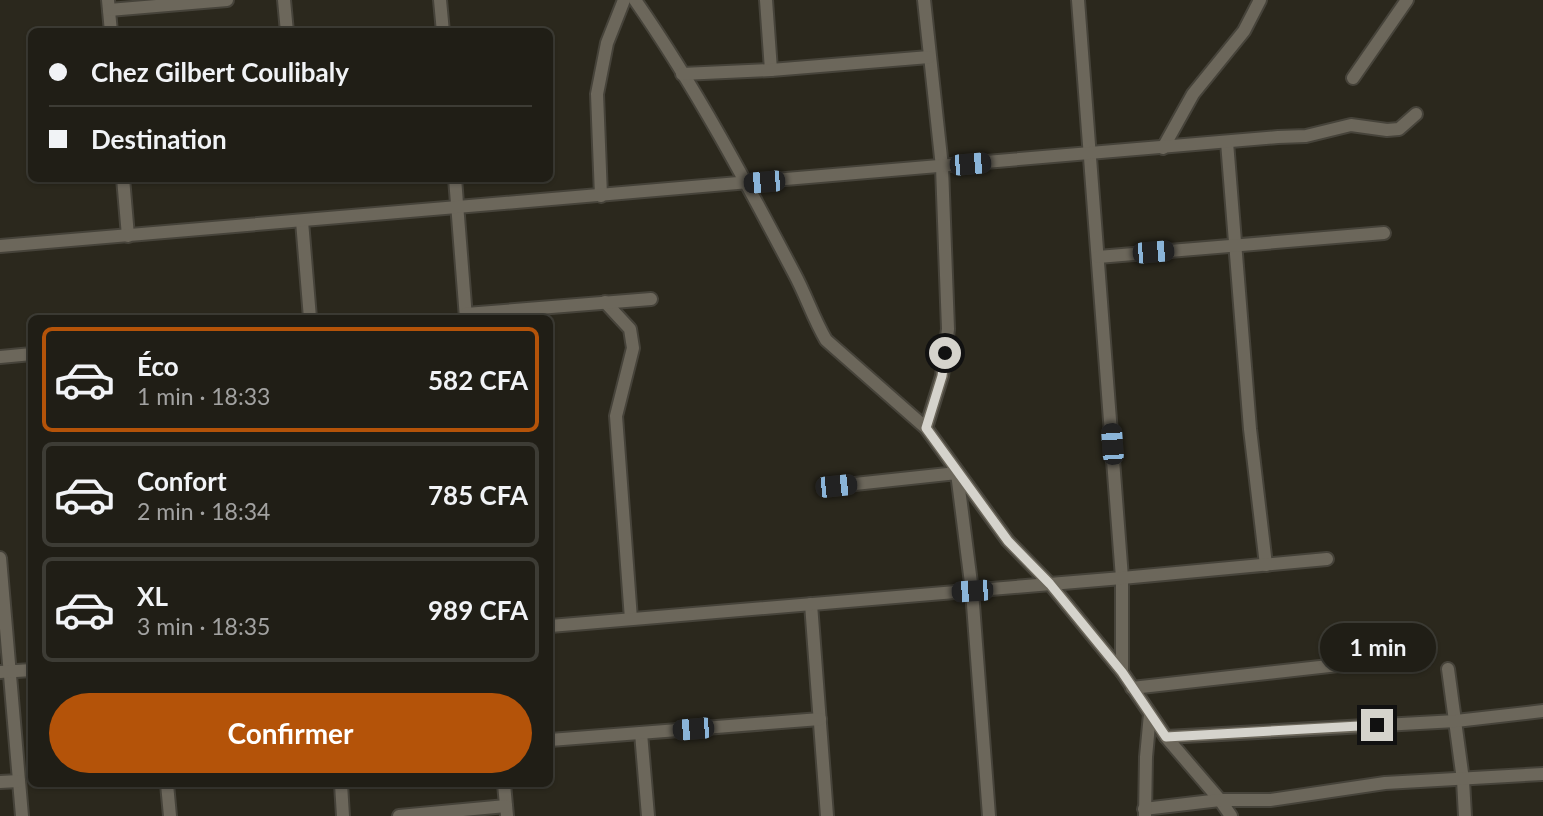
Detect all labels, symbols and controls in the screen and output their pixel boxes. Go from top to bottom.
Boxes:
text: Chez Gilbert Coulibaly [91,56,349,88]
text: Destination [91,123,227,155]
car [949,152,992,176]
car [743,170,786,194]
car [1132,240,1175,264]
route start [929,337,961,369]
icon: car [53,348,116,411]
text: Éco [137,350,179,382]
text: 582 CFA [428,364,528,396]
text: 1 min · 18:33 [137,382,270,410]
car [1101,422,1124,466]
icon: car [53,463,116,526]
text: Confort [137,465,227,497]
car [815,473,858,499]
text: 785 CFA [428,479,528,511]
text: 2 min · 18:34 [137,497,270,525]
icon: car [53,578,116,641]
car [951,579,994,603]
text: XL [137,580,168,612]
text: 989 CFA [428,594,528,626]
text: 3 min · 18:35 [137,612,270,640]
callout: 1 min [1319,624,1435,672]
text: 1 min [1349,633,1407,661]
button: Confirmer [49,693,532,773]
route end [1361,709,1393,741]
car [672,717,715,741]

